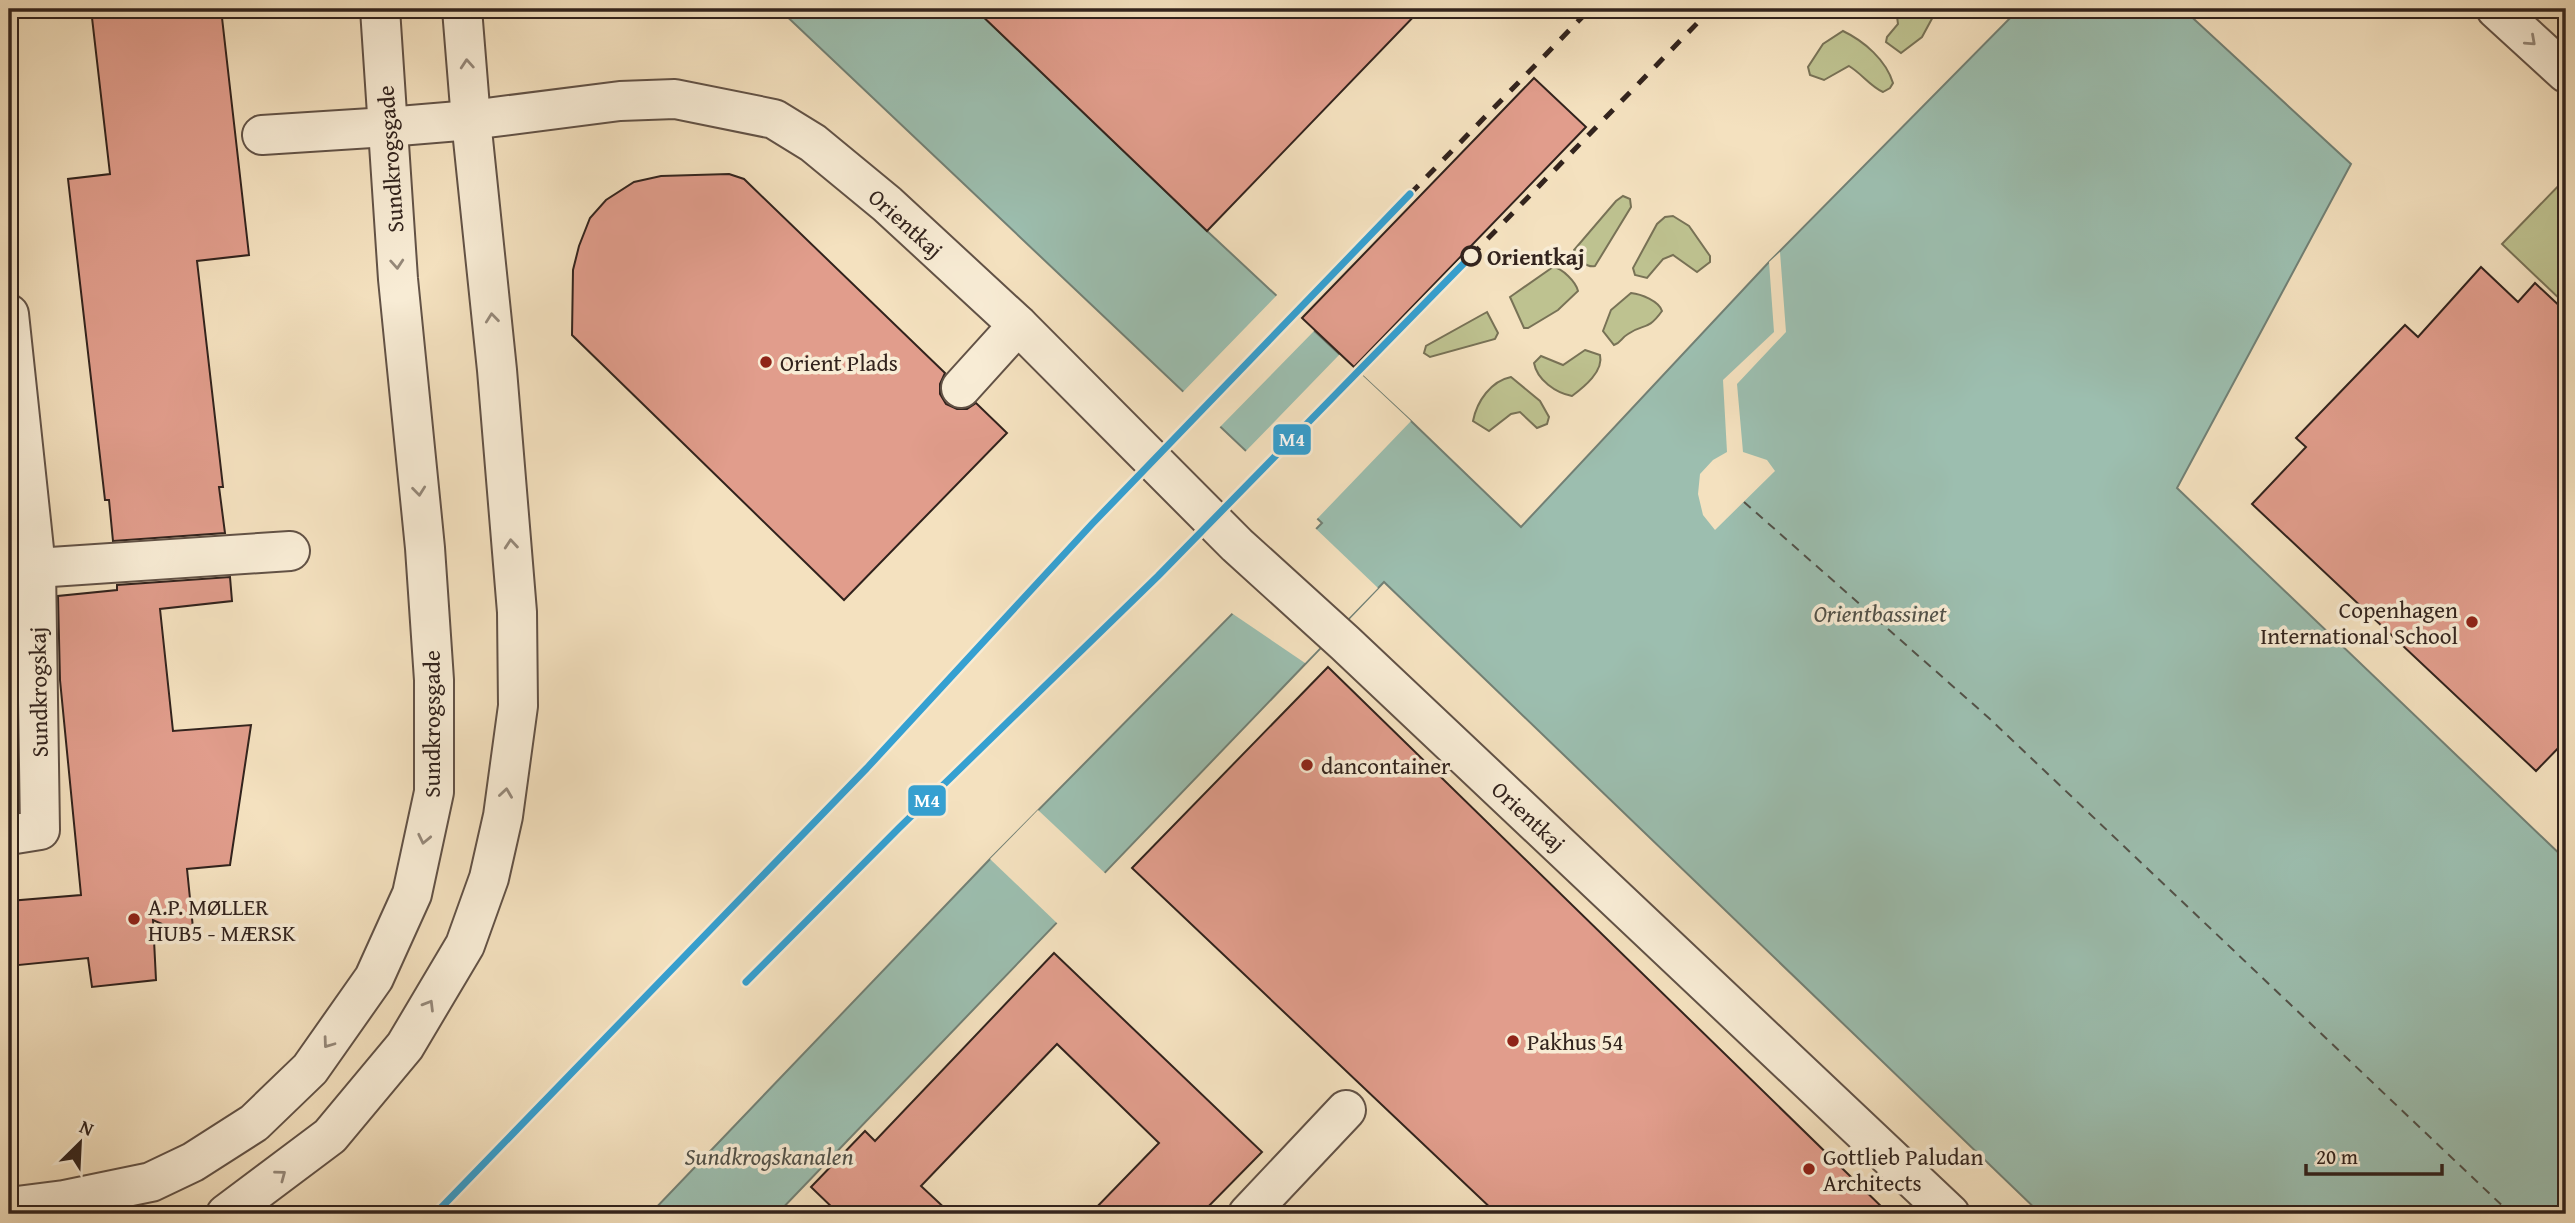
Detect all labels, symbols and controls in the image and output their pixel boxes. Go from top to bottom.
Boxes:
one-way arrow [2523,32,2536,45]
one-way arrow [460,58,475,69]
street label: Sundkrogsgade [368,84,412,234]
street label: Orientkaj [861,180,951,266]
place label: Orientkaj [1487,240,1584,273]
marker: Orientkaj [1461,246,1481,266]
one-way arrow [389,259,404,270]
one-way arrow [484,312,499,324]
place label: Orient Plads [780,346,898,379]
marker: Orient Plads [758,354,774,370]
line badge: M4 [1272,423,1312,456]
text: M4 [1279,425,1305,453]
one-way arrow [411,486,426,497]
one-way arrow [504,539,519,550]
place label: Copenhagen International School [2260,593,2458,652]
water label: Orientbassinet [1813,596,1947,631]
marker: Copenhagen International School [2464,614,2480,630]
street label: Sundkrogskaj [20,626,56,758]
street label: Sundkrogsgade [415,650,448,798]
place label: dancontainer [1321,749,1451,782]
marker: dancontainer [1299,757,1315,773]
street label: Orientkaj [1485,773,1573,859]
line badge: M4 [907,784,947,817]
text: M4 [914,786,940,814]
one-way arrow [499,787,514,799]
one-way arrow [417,833,432,845]
place label: A.P. MØLLER HUB5 - MÆRSK [148,890,296,949]
marker: A.P. MØLLER HUB5 - MÆRSK [126,911,142,927]
one-way arrow [421,999,434,1012]
place label: Pakhus 54 [1527,1025,1624,1058]
marker: Pakhus 54 [1505,1033,1521,1049]
one-way arrow [324,1035,336,1048]
north arrow [46,1108,116,1178]
text: N [75,1112,99,1143]
scale bar [2306,1132,2442,1176]
water label: Sundkrogskanalen [684,1139,854,1174]
place label: Gottlieb Paludan Architects [1823,1140,1983,1199]
text: 20 m [2316,1141,2358,1172]
marker: Gottlieb Paludan Architects [1801,1161,1817,1177]
one-way arrow [273,1170,286,1183]

